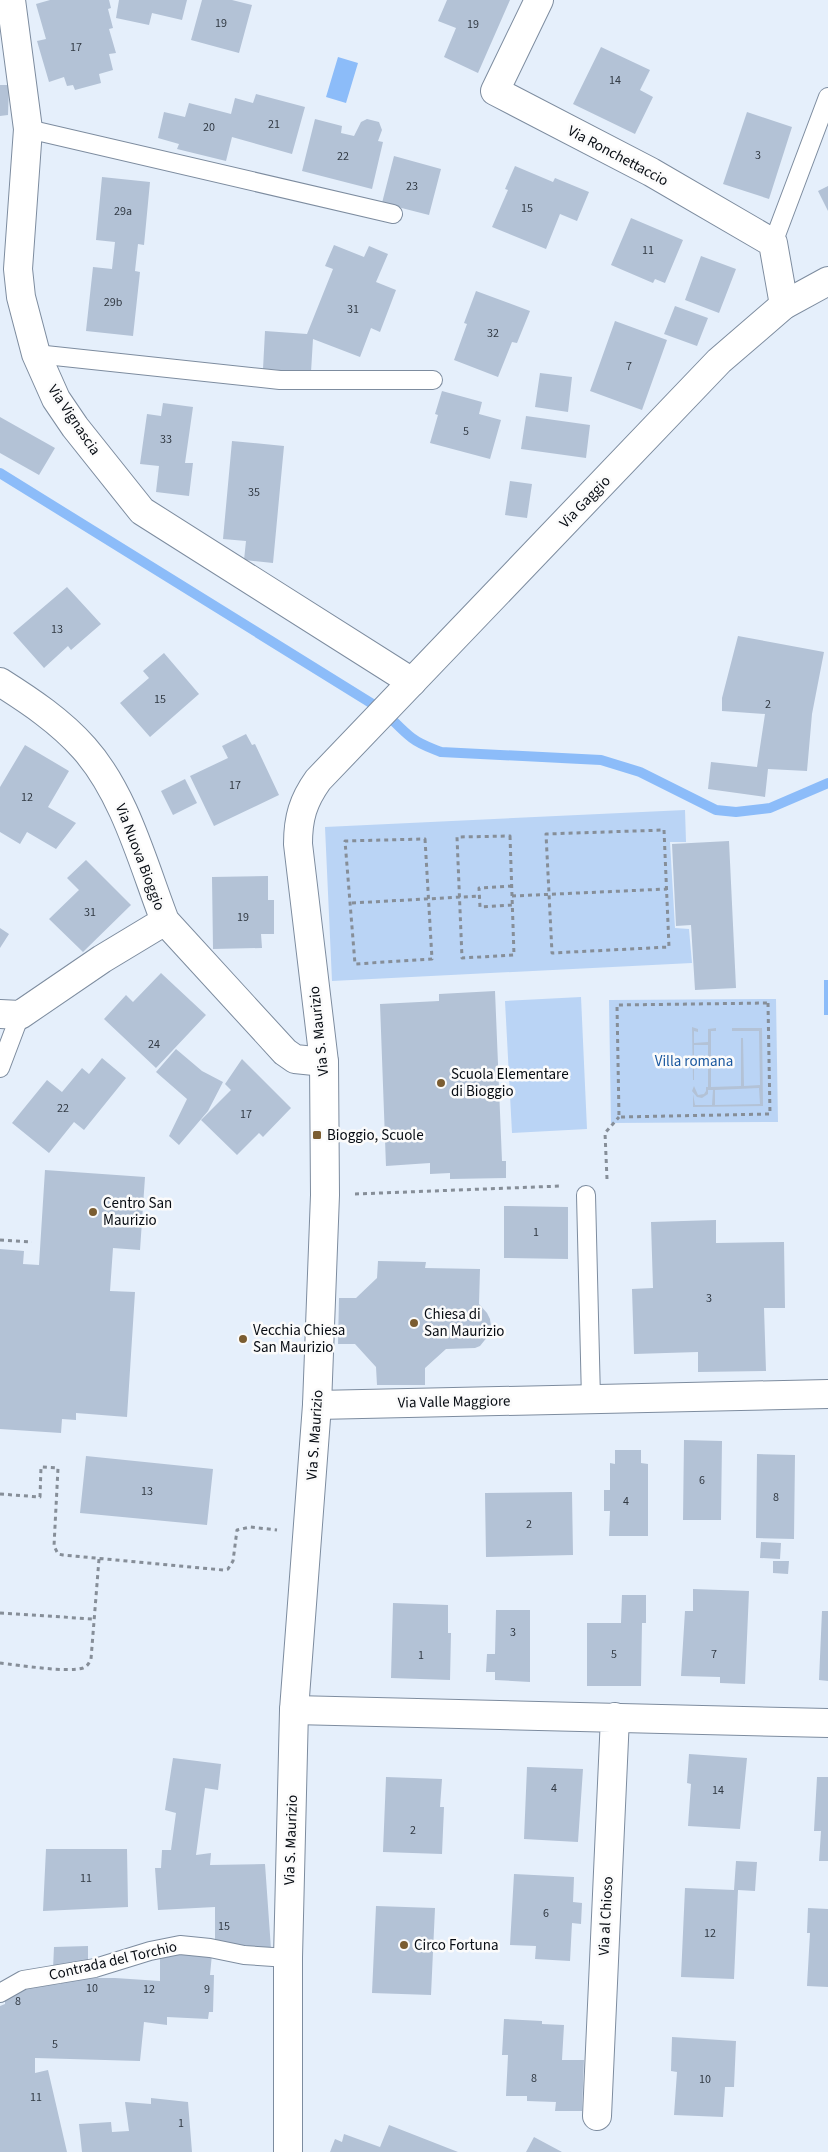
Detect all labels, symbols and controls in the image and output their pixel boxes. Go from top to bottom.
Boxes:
house number: 19 [215,15,227,32]
house number: 19 [467,16,479,33]
house number: 17 [70,39,82,56]
house number: 14 [609,72,621,89]
house number: 21 [268,116,280,133]
house number: 20 [203,119,215,136]
street label: Via Ronchettaccio [564,121,672,191]
house number: 3 [755,147,761,164]
house number: 22 [337,148,349,165]
house number: 23 [406,178,418,195]
house number: 15 [521,200,533,217]
house number: 29a [114,203,132,220]
house number: 11 [642,242,654,259]
house number: 29b [104,294,123,311]
house number: 31 [347,301,359,318]
house number: 32 [487,325,499,342]
house number: 7 [626,358,632,375]
street label: Via Vignascia [43,381,105,459]
house number: 5 [463,423,469,440]
house number: 33 [160,431,172,448]
street label: Via Gaggio [555,471,615,533]
house number: 35 [248,484,260,501]
house number: 13 [51,621,63,638]
house number: 15 [154,691,166,708]
house number: 2 [765,696,771,713]
house number: 17 [229,777,241,794]
house number: 12 [21,789,33,806]
street label: Via Nuova Bioggio [110,801,170,913]
house number: 31 [84,904,96,921]
house number: 19 [237,909,249,926]
street label: Via S. Maurizio [304,985,334,1077]
house number: 24 [148,1036,160,1053]
park label: Villa romana [655,1051,733,1072]
place label: Scuola Elementare di Bioggio [451,1064,569,1102]
marker: Scuola Elementare di Bioggio [435,1077,447,1089]
house number: 22 [57,1100,69,1117]
house number: 17 [240,1106,252,1123]
place label: Bioggio, Scuole [327,1125,424,1146]
marker: Bioggio, Scuole [311,1129,323,1141]
place label: Centro San Maurizio [103,1193,172,1231]
marker: Centro San Maurizio [87,1206,99,1218]
house number: 1 [533,1224,539,1241]
house number: 3 [706,1290,712,1307]
place label: Chiesa di San Maurizio [424,1304,505,1342]
marker: Chiesa di San Maurizio [408,1317,420,1329]
place label: Vecchia Chiesa San Maurizio [253,1320,345,1358]
marker: Vecchia Chiesa San Maurizio [237,1333,249,1345]
street label: Via S. Maurizio [301,1389,329,1481]
street label: Via Valle Maggiore [397,1391,511,1413]
house number: 6 [699,1472,705,1489]
house number: 13 [141,1483,153,1500]
house number: 8 [773,1489,779,1506]
house number: 4 [623,1493,629,1510]
house number: 2 [526,1516,532,1533]
house number: 3 [510,1624,516,1641]
house number: 5 [611,1646,617,1663]
house number: 7 [711,1646,717,1663]
house number: 1 [418,1647,424,1664]
house number: 4 [551,1780,557,1797]
house number: 14 [712,1782,724,1799]
street label: Via S. Maurizio [279,1794,303,1886]
house number: 2 [410,1822,416,1839]
house number: 11 [80,1870,92,1887]
street label: Via al Chioso [593,1876,619,1956]
house number: 6 [543,1905,549,1922]
house number: 15 [218,1918,230,1935]
house number: 12 [704,1925,716,1942]
place label: Circo Fortuna [414,1935,499,1956]
street label: Contrada del Torchio [47,1936,179,1986]
marker: Circo Fortuna [398,1939,410,1951]
house number: 10 [86,1980,98,1997]
house number: 12 [143,1981,155,1998]
house number: 9 [204,1981,210,1998]
house number: 8 [15,1993,21,2010]
house number: 5 [52,2036,58,2053]
house number: 8 [531,2070,537,2087]
house number: 10 [699,2071,711,2088]
house number: 11 [30,2089,42,2106]
house number: 1 [178,2115,184,2132]

